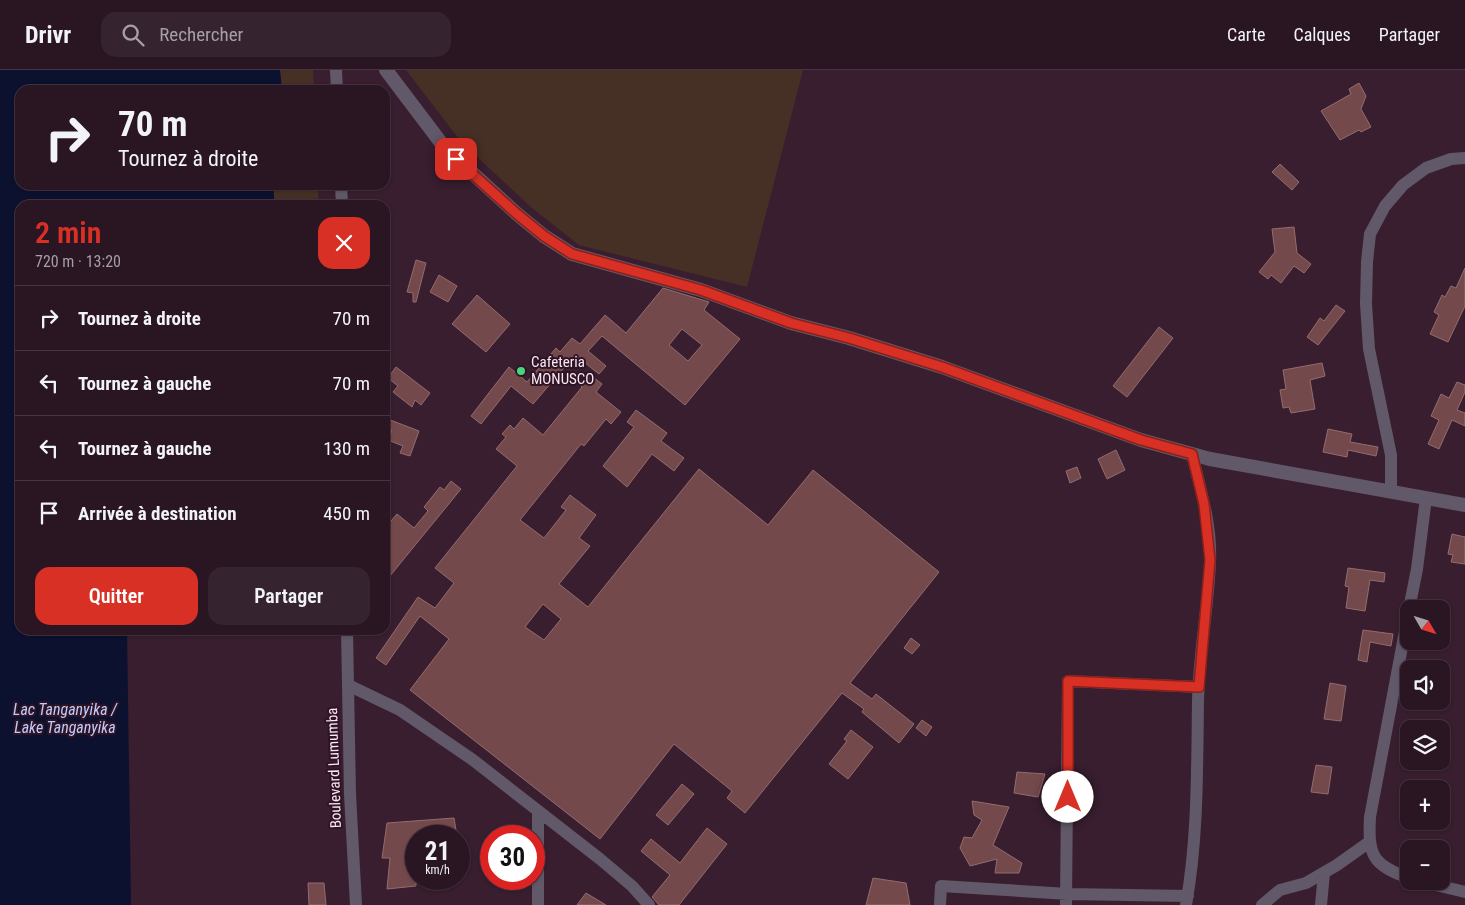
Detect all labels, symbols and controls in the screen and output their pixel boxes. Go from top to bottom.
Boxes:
search box [101,12,451,57]
text: Drivr [25,21,71,49]
icon: search [119,21,147,49]
text: Rechercher [159,23,243,46]
text: Carte [1227,24,1266,45]
text: Calques [1294,24,1351,45]
text: Partager [1379,24,1440,45]
text: 70 m [118,104,187,145]
icon: right [35,105,100,170]
pin [435,138,477,180]
icon: arrive [442,145,470,173]
text: Tournez à droite [118,146,258,171]
text: 2 min [35,215,101,250]
button: close [318,217,370,269]
text: 720 m · 13:20 [35,252,121,271]
icon: right [35,304,63,332]
text: Tournez à droite [78,307,201,330]
text: 70 m [333,307,370,330]
place label: Cafeteria MONUSCO [531,353,594,388]
marker: Cafeteria MONUSCO [515,365,527,377]
icon: left [35,369,63,397]
text: Tournez à gauche [78,372,211,395]
text: 70 m [333,372,370,395]
icon: left [35,434,63,462]
text: Tournez à gauche [78,437,211,460]
text: 130 m [323,437,370,460]
icon: arrive [35,499,63,527]
text: Arrivée à destination [78,502,237,525]
text: 450 m [323,502,370,525]
button: Quitter [35,567,198,625]
button: Partager [208,567,370,625]
north arrow [1400,600,1450,650]
map controls [1400,600,1450,890]
button: sound [1400,660,1450,710]
water label: Lac Tanganyika / Lake Tanganyika [13,700,118,737]
street label: Boulevard Lumumba [323,707,345,829]
button: layers [1400,720,1450,770]
position arrow [1041,770,1093,822]
button: + [1400,780,1450,830]
speed limit sign: 30 [480,825,545,890]
text: 21 [425,837,450,866]
button: − [1400,840,1450,890]
text: km/h [425,863,450,877]

